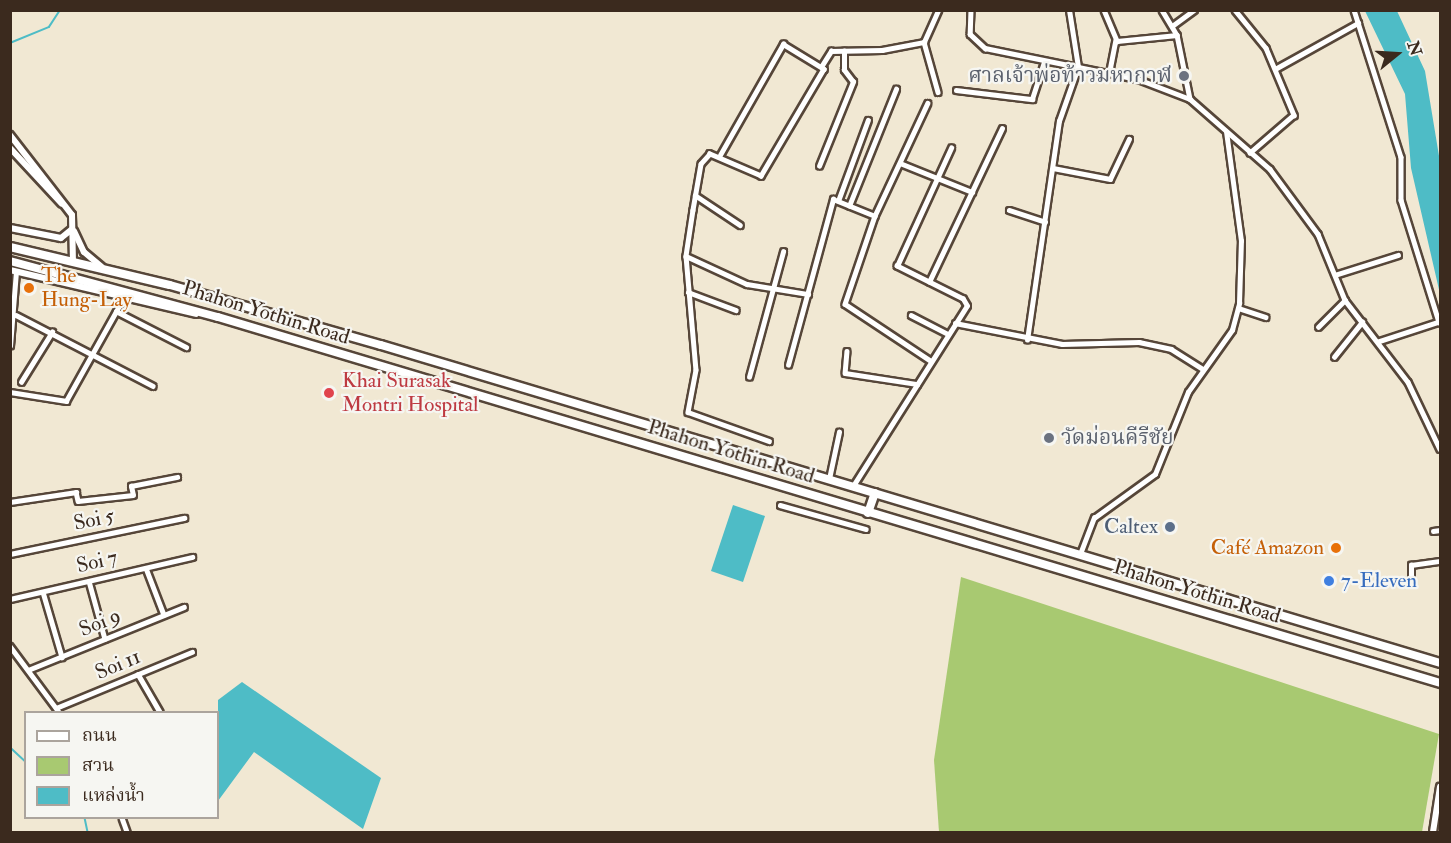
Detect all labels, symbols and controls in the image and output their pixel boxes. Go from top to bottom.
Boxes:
north arrow [1367,24,1427,84]
text: N [1402,39,1426,58]
place label: ศาลเจ้าพ่อท้าวมหากาฬ [968,63,1172,89]
marker: ศาลเจ้าพ่อท้าวมหากาฬ [1177,69,1191,83]
place label: The Hung-Lay [41,263,132,313]
street label: Phahon Yothin Road [179,276,353,350]
marker: The Hung-Lay [22,281,36,295]
place label: Khai Surasak Montri Hospital [342,368,478,418]
marker: Khai Surasak Montri Hospital [320,384,338,402]
street label: Phahon Yothin Road [644,415,818,489]
place label: วัดม่อนคีรีชัย [1061,425,1174,451]
marker: วัดม่อนคีรีชัย [1042,431,1056,445]
street label: Soi 5 [71,503,117,537]
place label: Caltex [1104,514,1158,540]
marker: Caltex [1163,520,1177,534]
place label: Café Amazon [1211,535,1324,561]
marker: Café Amazon [1329,541,1343,555]
street label: Soi 7 [74,545,120,579]
street label: Phahon Yothin Road [1110,555,1284,629]
place label: 7-Eleven [1341,568,1417,594]
marker: 7-Eleven [1322,574,1336,588]
street label: Soi 9 [76,603,124,643]
street label: Soi 11 [92,644,144,686]
legend [24,711,219,819]
text: ถนน [82,724,117,747]
text: สวน [82,754,114,777]
text: แหล่งน้ำ [82,784,145,807]

